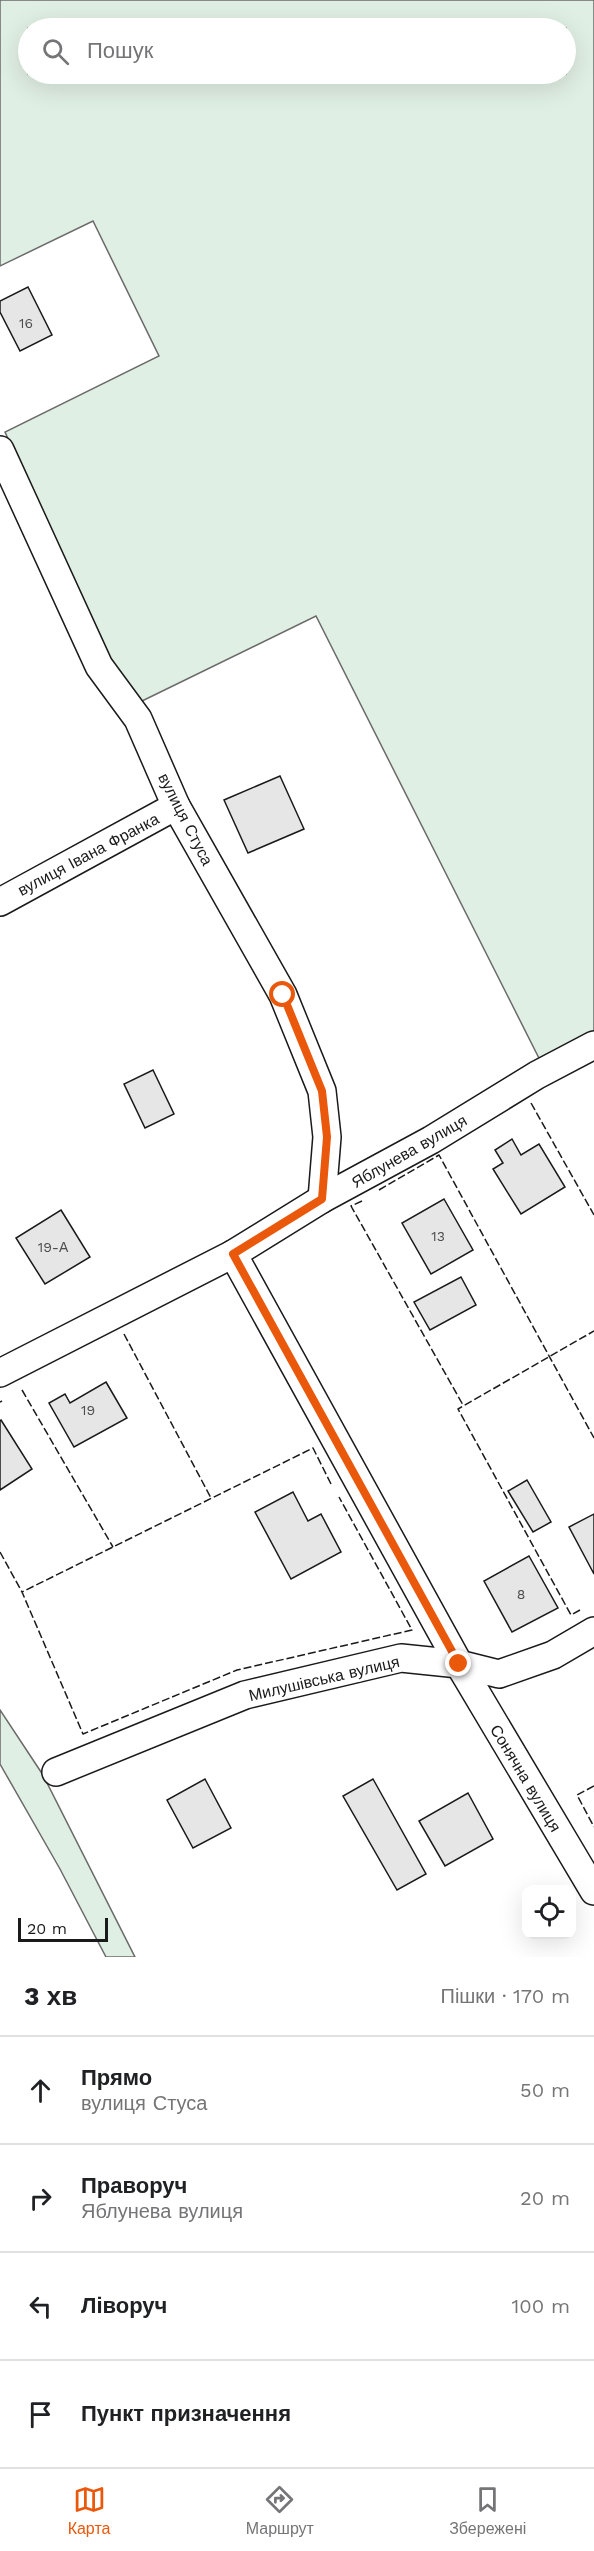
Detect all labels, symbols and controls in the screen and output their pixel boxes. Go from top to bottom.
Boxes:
search box [18,18,576,84]
icon: search [39,35,72,68]
text: Пошук [87,38,153,63]
house number: 16 [19,315,33,331]
street label: вулиця Стуса [154,770,217,869]
street label: вулиця Івана Франка [14,809,162,900]
route start [269,981,295,1007]
street label: Яблунева вулиця [348,1111,470,1192]
house number: 13 [431,1228,445,1244]
house number: 19-А [38,1239,69,1255]
house number: 19 [81,1402,95,1418]
house number: 8 [517,1586,525,1602]
route end [445,1650,471,1676]
street label: Милушівська вулиця [247,1652,401,1705]
street label: Сонячна вулиця [486,1721,565,1835]
map controls [522,1885,576,1939]
button: locate [522,1885,576,1939]
scale bar [18,1915,108,1942]
text: 20 m [27,1919,67,1938]
text: 3 хв [24,1981,77,2011]
text: Пішки · 170 m [441,1984,570,2008]
text: Прямо [81,2065,152,2090]
icon: ahead [24,2074,57,2107]
text: 50 m [520,2078,570,2102]
text: вулиця Стуса [81,2091,207,2115]
text: Праворуч [81,2173,187,2198]
icon: right [24,2182,57,2215]
text: 20 m [520,2186,570,2210]
text: Яблунева вулиця [81,2199,243,2223]
icon: left [24,2290,57,2323]
text: Ліворуч [81,2293,167,2318]
text: 100 m [511,2294,570,2318]
icon: arrive [24,2398,57,2431]
text: Пункт призначення [81,2401,291,2426]
tab: Карта [68,2483,110,2538]
tab: Маршрут [246,2483,314,2538]
tab: Збережені [449,2483,526,2538]

